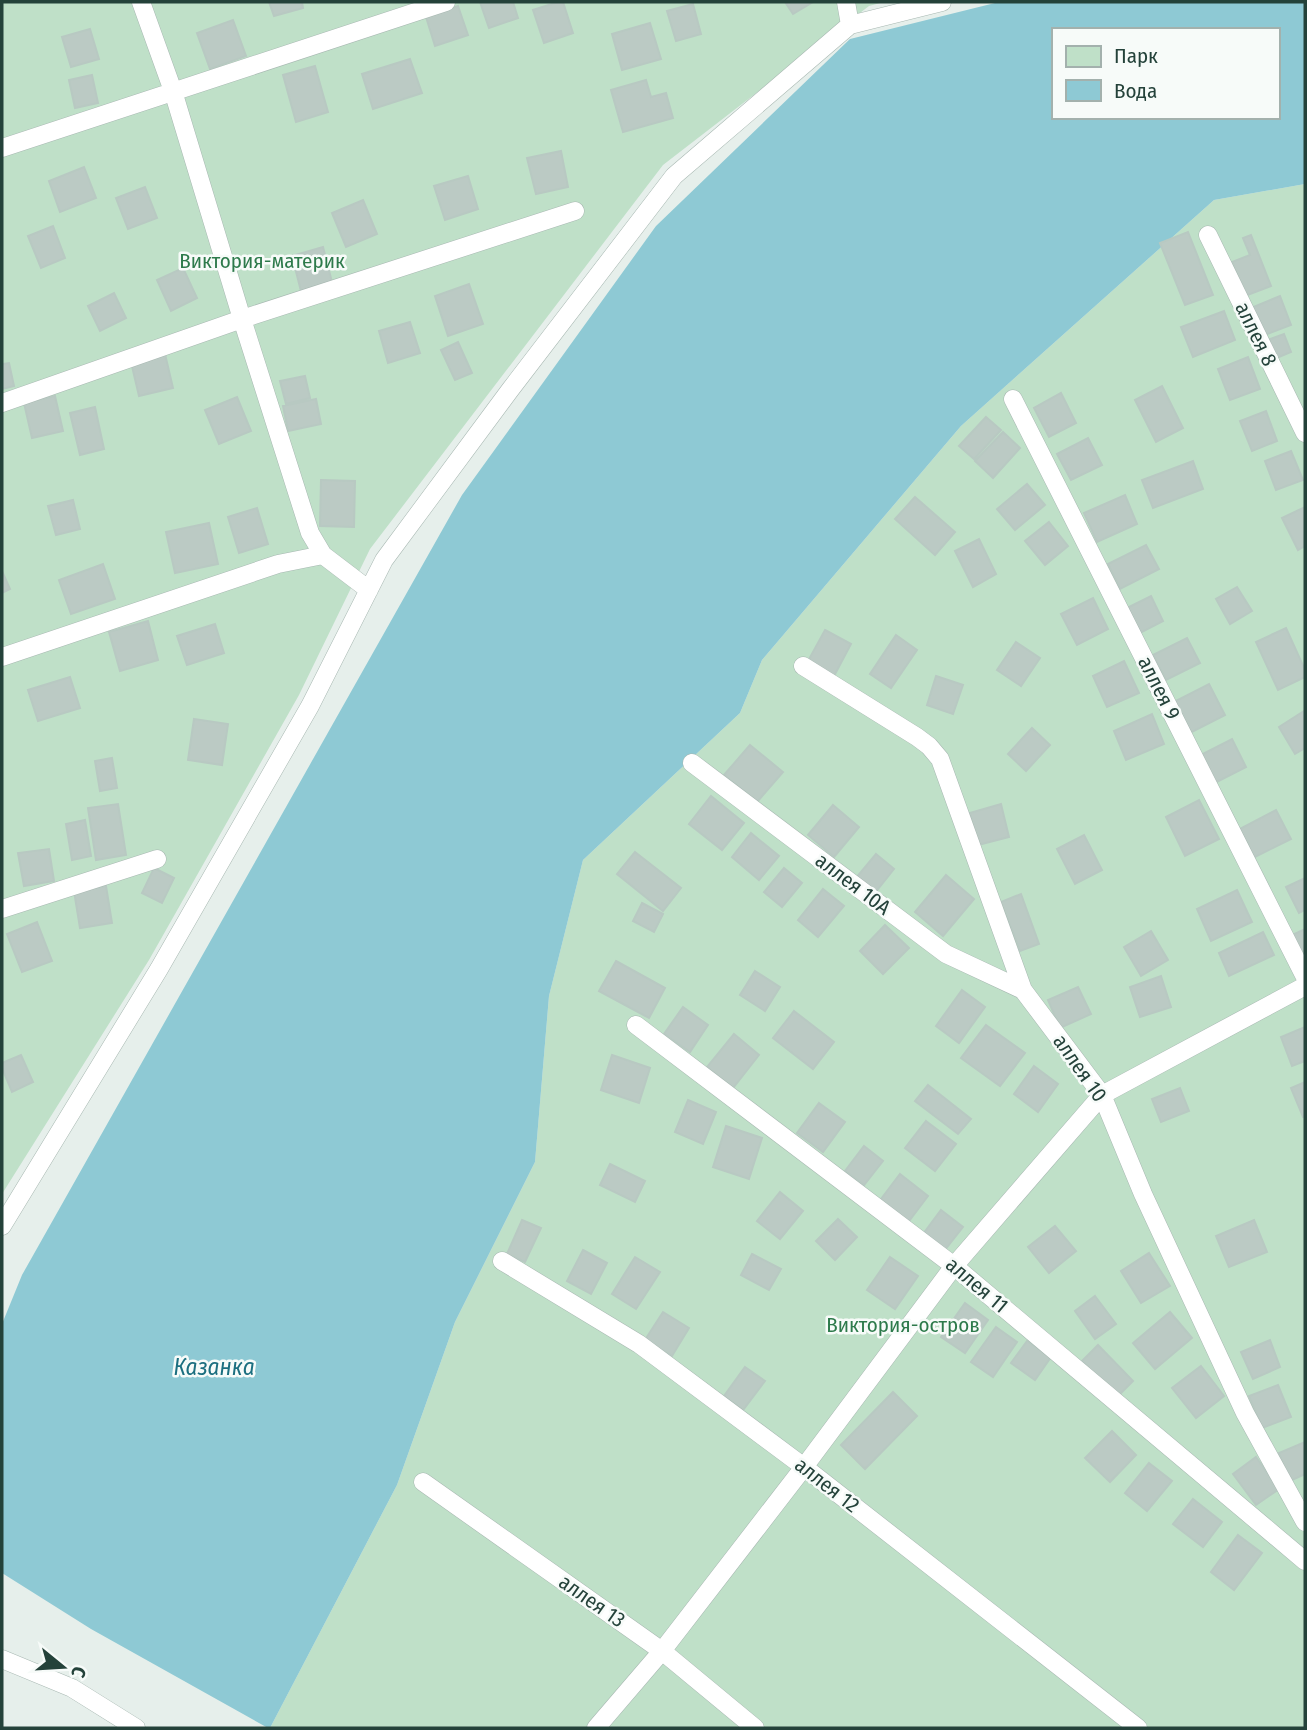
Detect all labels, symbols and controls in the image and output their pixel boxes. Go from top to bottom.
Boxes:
legend [1052,28,1279,119]
text: Парк [1114,43,1158,69]
text: Вода [1114,78,1157,104]
park label: Виктория-материк [179,248,345,274]
street label: аллея 8 [1229,298,1283,370]
street label: аллея 9 [1132,652,1186,724]
street label: аллея 10А [810,847,896,921]
street label: аллея 10 [1047,1029,1113,1107]
street label: аллея 11 [940,1251,1014,1319]
park label: Виктория-остров [826,1312,980,1338]
water label: Казанка [173,1353,255,1381]
street label: аллея 12 [790,1452,864,1518]
street label: аллея 13 [554,1569,630,1633]
north arrow [28,1632,98,1702]
text: С [66,1664,91,1680]

